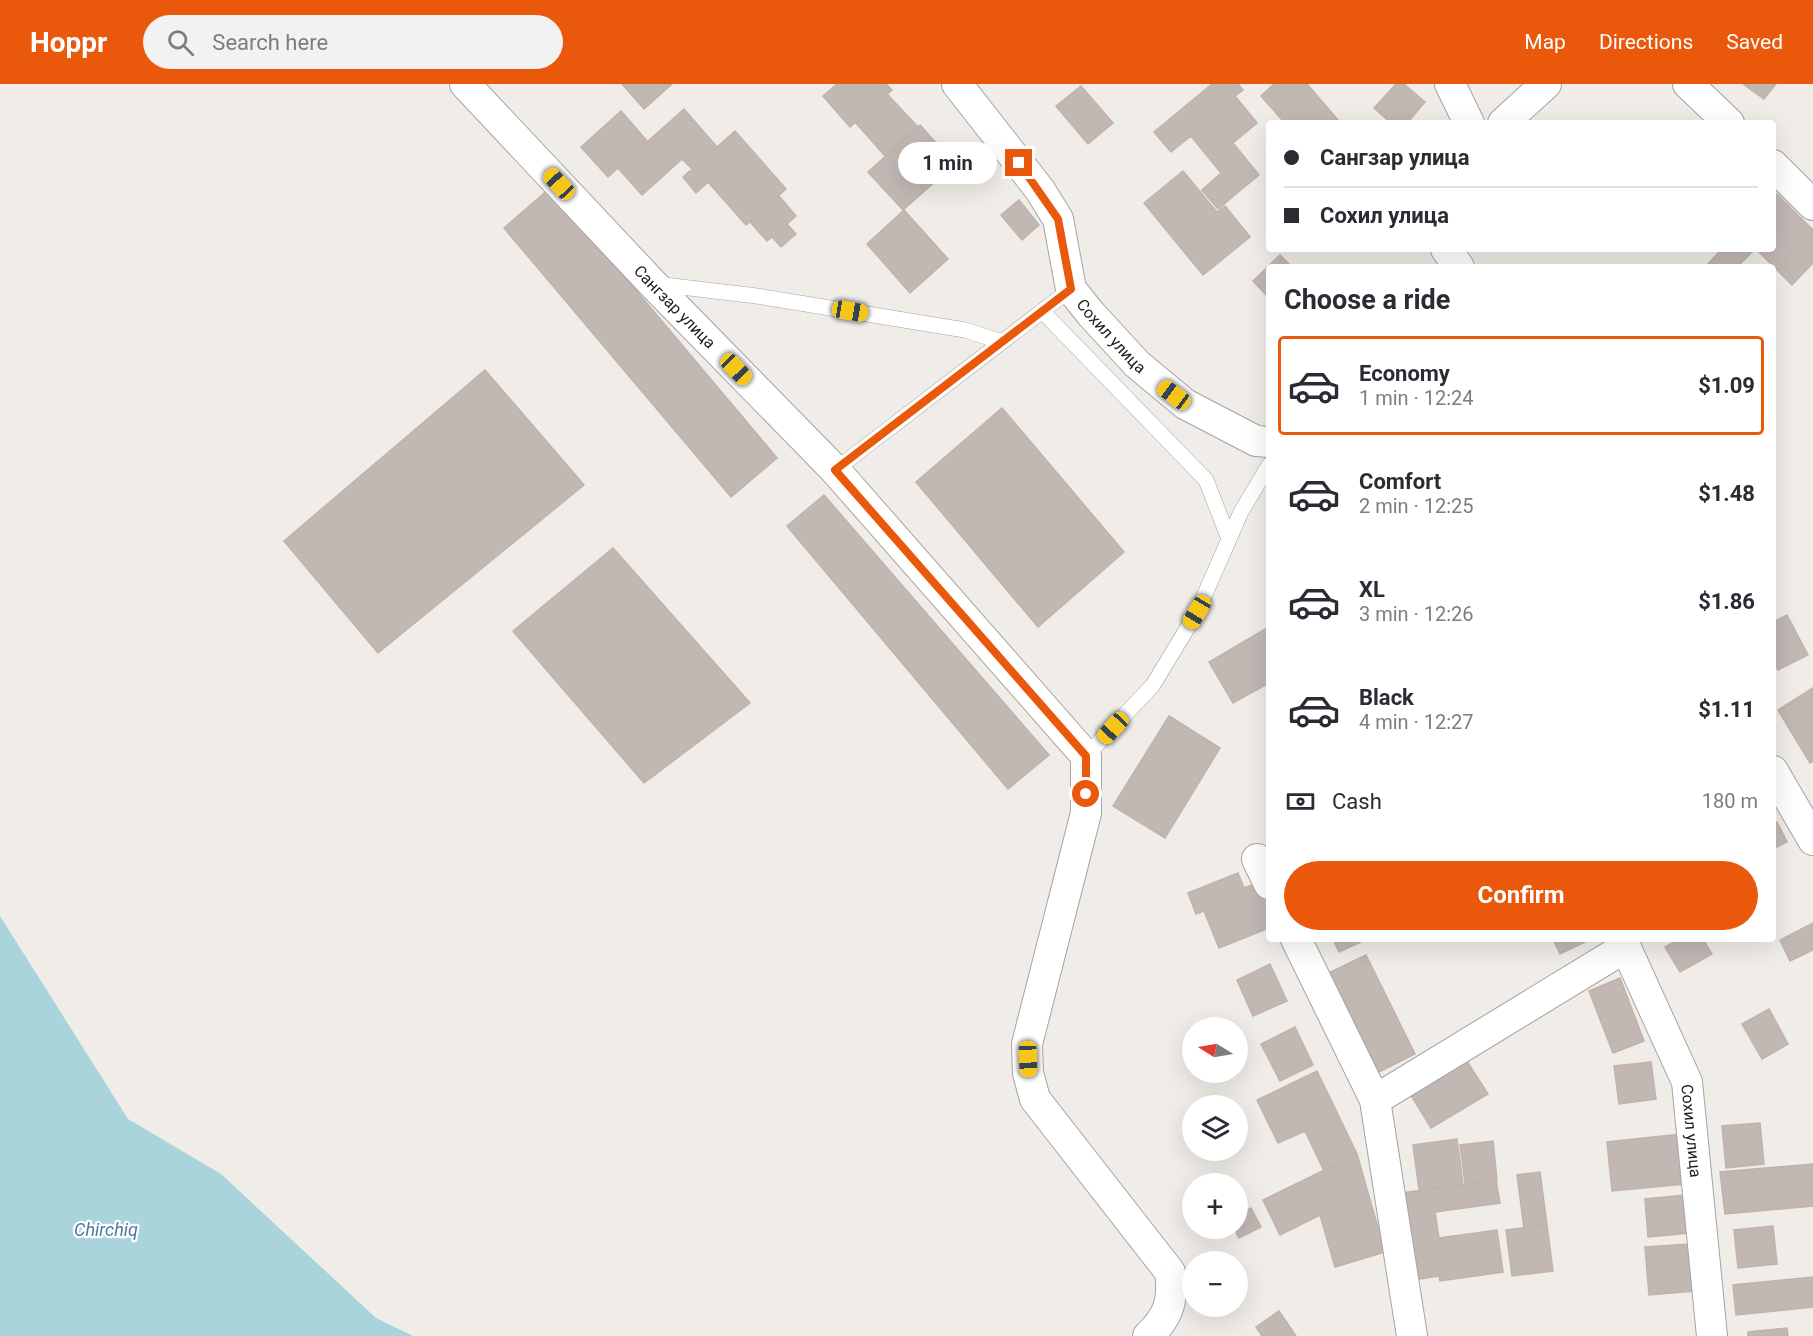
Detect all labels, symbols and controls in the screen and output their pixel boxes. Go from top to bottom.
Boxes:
search box [143,15,563,69]
text: Hoppr [30,26,107,59]
icon: search [164,26,197,59]
text: Search here [212,30,328,55]
text: Map [1524,30,1566,54]
text: Directions [1599,30,1693,54]
text: Saved [1726,30,1783,54]
callout: 1 min [899,142,998,184]
text: Сангзар улица [1320,145,1470,170]
route end [1005,149,1032,176]
text: 1 min [922,151,973,175]
car [540,165,578,203]
text: Сохил улица [1320,203,1449,228]
street label: Сангзар улица [630,261,720,352]
text: Choose a ride [1284,284,1450,316]
street label: Сохил улица [1073,295,1150,377]
car [831,299,869,323]
car [717,350,755,388]
icon: car [1287,359,1341,413]
text: Economy [1359,361,1450,386]
text: $1.09 [1698,373,1755,398]
car [1154,377,1194,413]
text: 1 min · 12:24 [1359,386,1474,410]
icon: car [1287,467,1341,521]
text: Comfort [1359,469,1441,494]
text: $1.48 [1698,481,1755,506]
text: 2 min · 12:25 [1359,494,1474,518]
icon: car [1287,575,1341,629]
text: XL [1359,577,1385,602]
text: $1.86 [1698,589,1755,614]
car [1180,592,1214,632]
text: 3 min · 12:26 [1359,602,1474,626]
icon: car [1287,683,1341,737]
text: Black [1359,685,1414,710]
text: $1.11 [1698,697,1755,722]
car [1094,709,1132,747]
text: 4 min · 12:27 [1359,710,1474,734]
route start [1072,780,1099,807]
icon: cash [1284,785,1317,818]
text: Cash [1332,789,1382,814]
text: 180 m [1702,789,1758,813]
button: Confirm [1284,861,1758,930]
north arrow [1182,1017,1248,1083]
map controls [1182,1017,1248,1317]
car [1018,1041,1038,1077]
street label: Сохил улица [1678,1083,1706,1178]
button: layers [1182,1095,1248,1161]
button: + [1182,1173,1248,1239]
water label: Chirchiq [74,1219,138,1240]
button: − [1182,1251,1248,1317]

